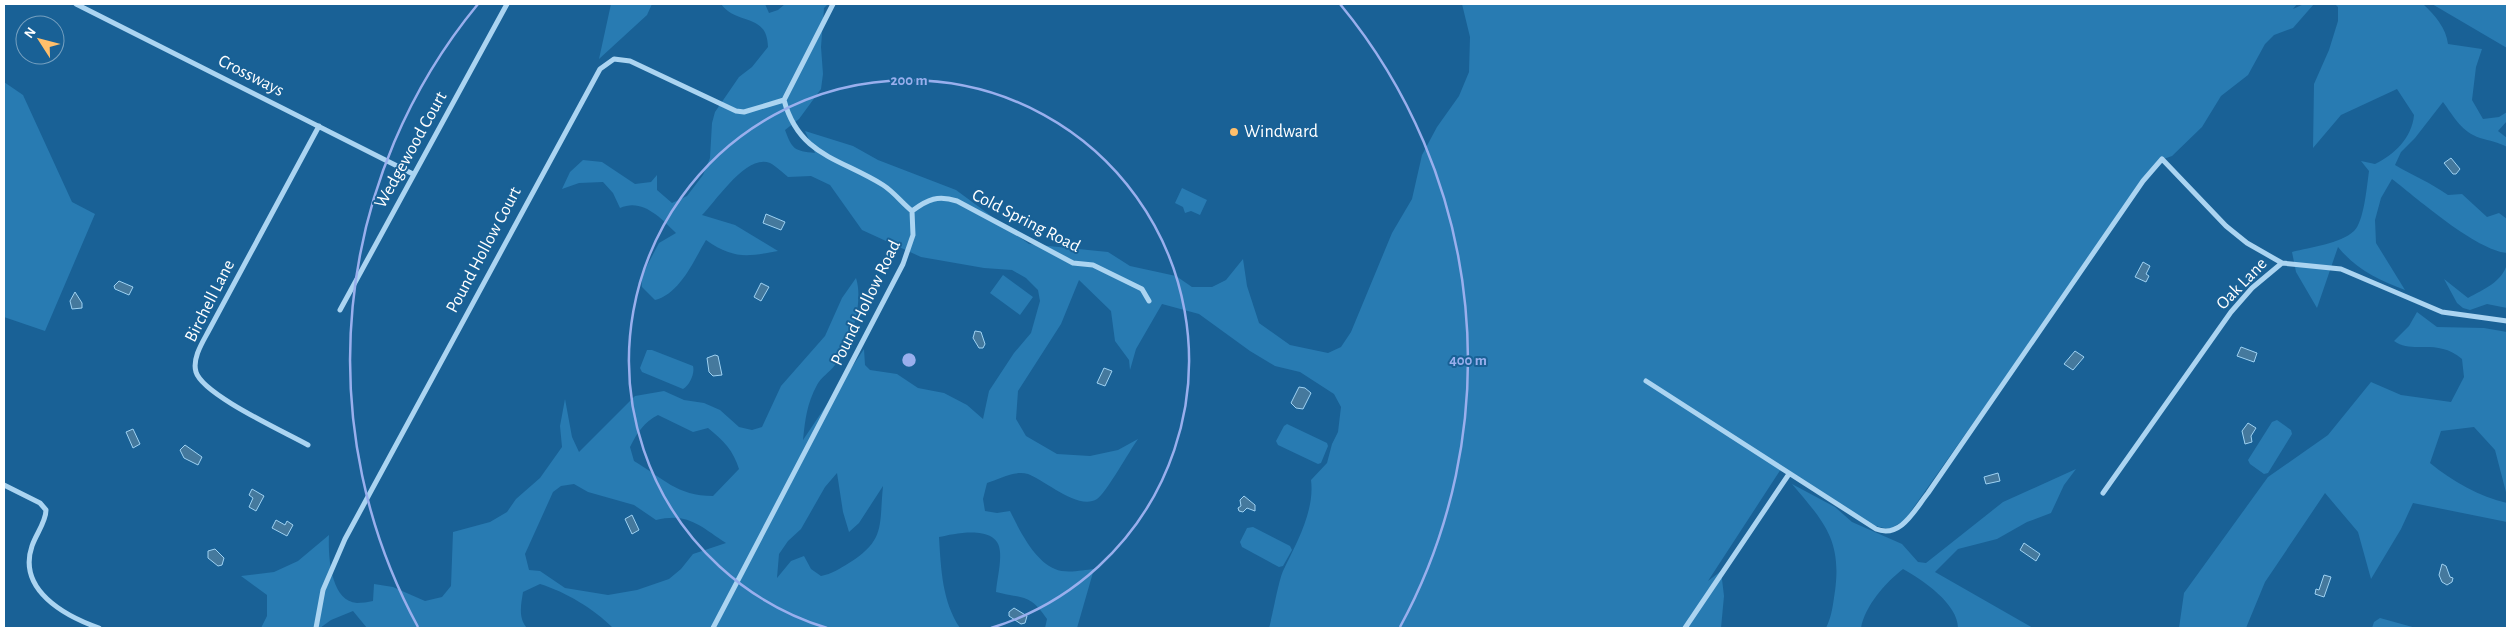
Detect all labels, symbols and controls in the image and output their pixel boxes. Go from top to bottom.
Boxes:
north arrow [15,15,65,65]
text: N [22,25,39,41]
street label: Crossways [215,52,287,100]
text: 200 m [890,73,928,88]
street label: Wedgewood Court [372,88,451,211]
place label: Windward [1244,123,1318,141]
marker: Windward [1228,126,1240,138]
street label: Pound Hollow Court [443,184,525,316]
street label: Cold Spring Road [969,186,1083,256]
street label: Pound Hollow Road [828,237,904,369]
street label: Oak Lane [2213,255,2271,313]
street label: Birchell Lane [182,257,238,345]
centre of rings [900,351,918,369]
text: 400 m [1449,353,1487,368]

